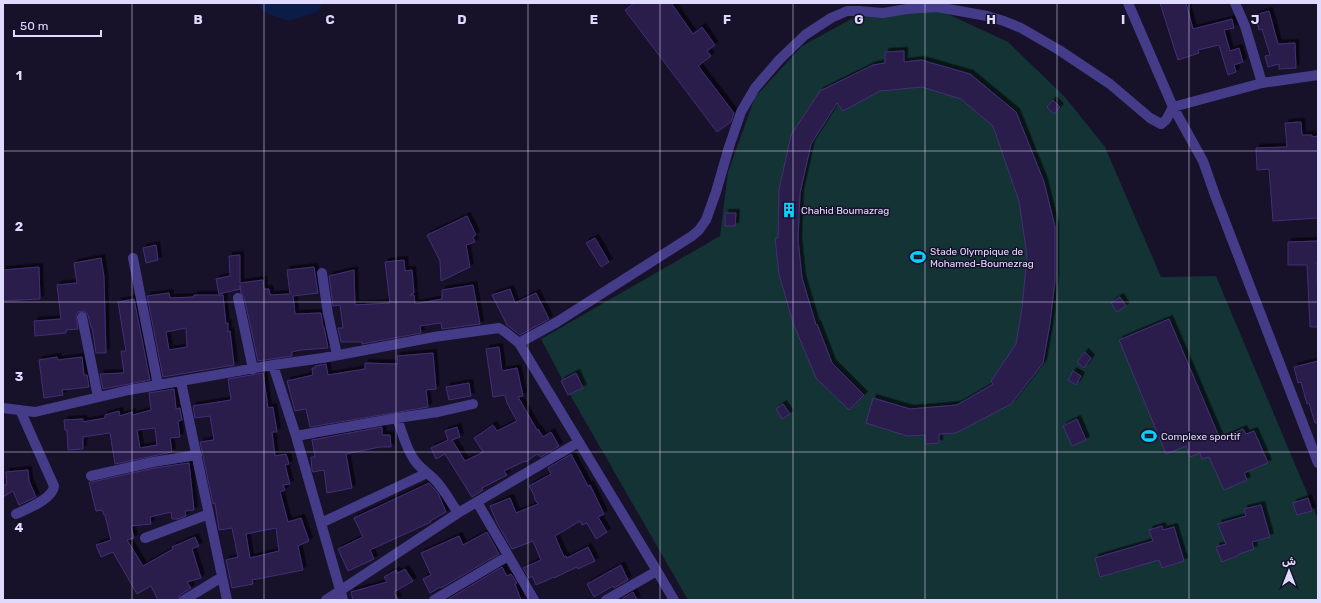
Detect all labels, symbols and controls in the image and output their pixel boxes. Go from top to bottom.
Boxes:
scale bar [14,12,101,38]
text: B [193,12,203,27]
text: C [325,12,335,27]
text: D [457,12,467,27]
text: E [590,12,598,27]
text: F [723,12,731,27]
text: G [854,12,864,27]
text: H [986,12,996,27]
text: I [1121,12,1125,27]
text: J [1251,12,1259,27]
text: 50 m [20,19,48,33]
text: 1 [16,68,22,83]
building icon: Chahid Boumazrag [780,201,798,219]
place label: Chahid Boumazrag [801,205,889,217]
text: 2 [15,219,23,234]
place label: Stade Olympique de Mohamed-Boumezrag [930,246,1034,270]
sports icon: Stade Olympique de Mohamed-Boumezrag [909,248,927,266]
text: 3 [15,369,24,384]
sports icon: Complexe sportif [1140,427,1158,445]
place label: Complexe sportif [1161,431,1240,443]
text: 4 [15,520,24,535]
north arrow [1269,551,1309,591]
text: ش [1282,555,1296,568]

